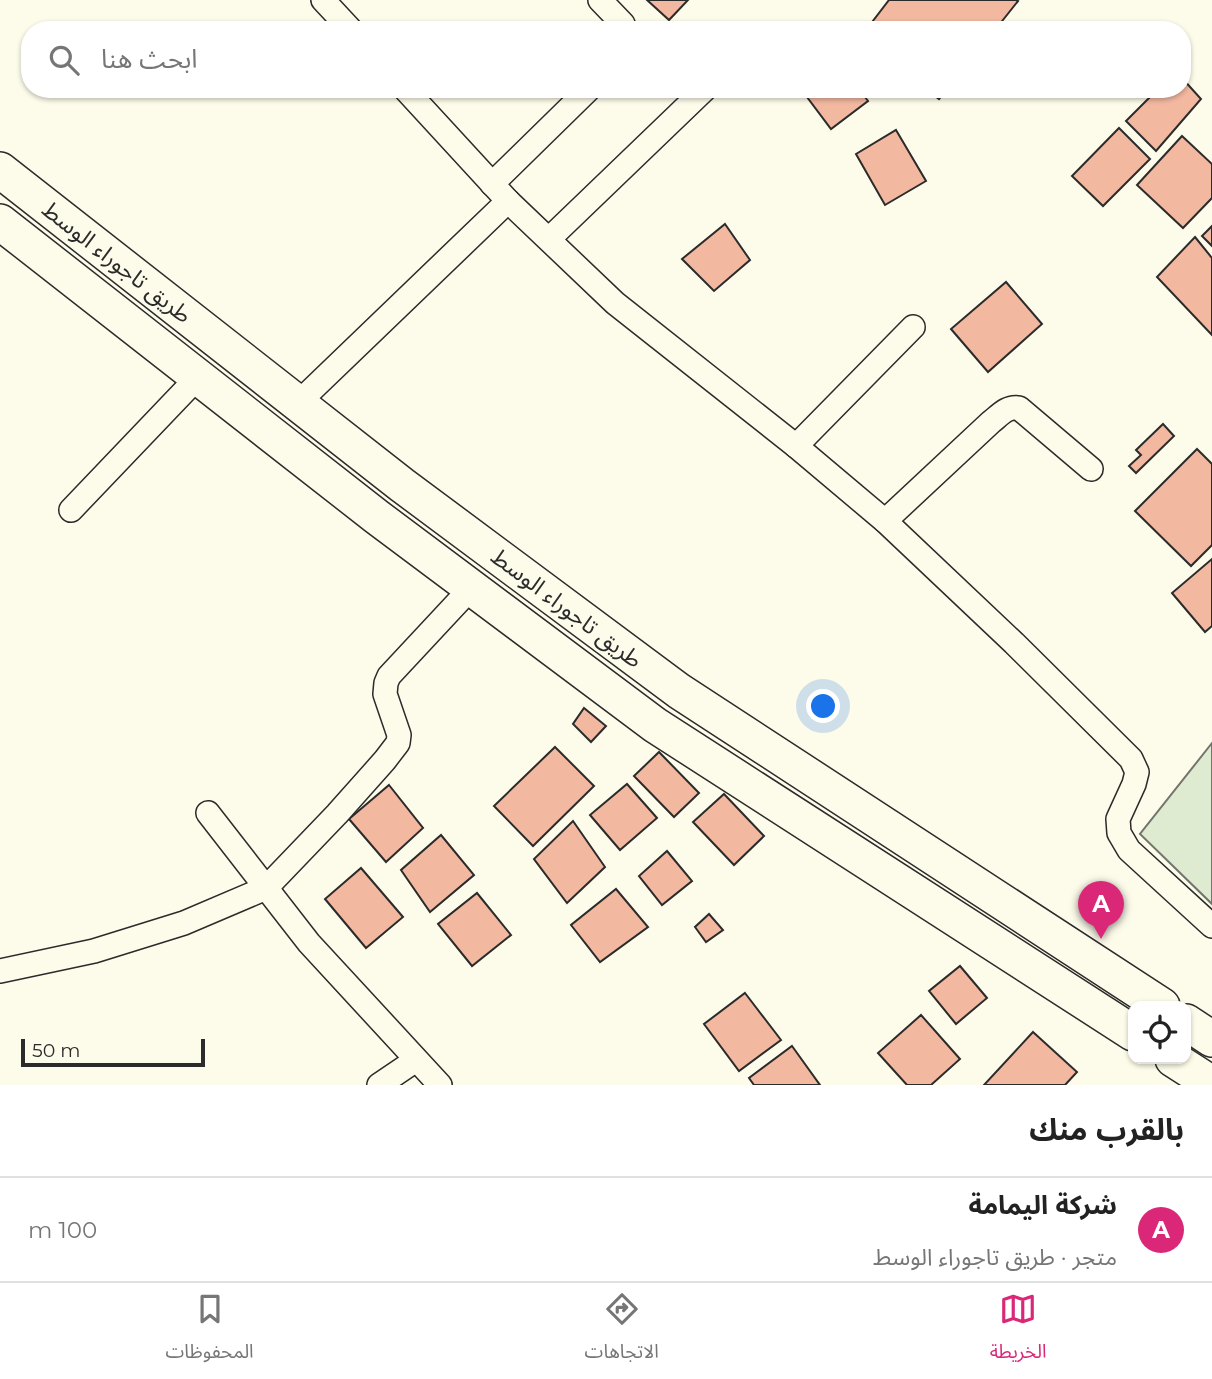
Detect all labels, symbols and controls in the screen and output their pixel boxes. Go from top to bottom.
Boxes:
search box [21,21,1191,98]
icon: search [45,41,83,79]
text: ابحث هنا [101,43,197,75]
street label: طريق تاجوراء الوسط [37,195,197,329]
street label: طريق تاجوراء الوسط [486,542,648,674]
your location [806,689,840,723]
pin: A [1078,881,1124,939]
map controls [1128,1001,1191,1064]
button: locate [1128,1001,1191,1064]
scale bar [21,1036,205,1068]
text: 50 m [32,1039,80,1062]
text: بالقرب منك [1029,1111,1184,1148]
text: شركة اليمامة [968,1189,1117,1221]
text: 100 m [28,1216,97,1244]
text: A [1152,1216,1170,1244]
text: متجر · طريق تاجوراء الوسط [873,1243,1117,1271]
tab: المحفوظات [165,1290,254,1372]
tab: الاتجاهات [585,1290,659,1372]
tab: الخريطة [990,1290,1047,1372]

